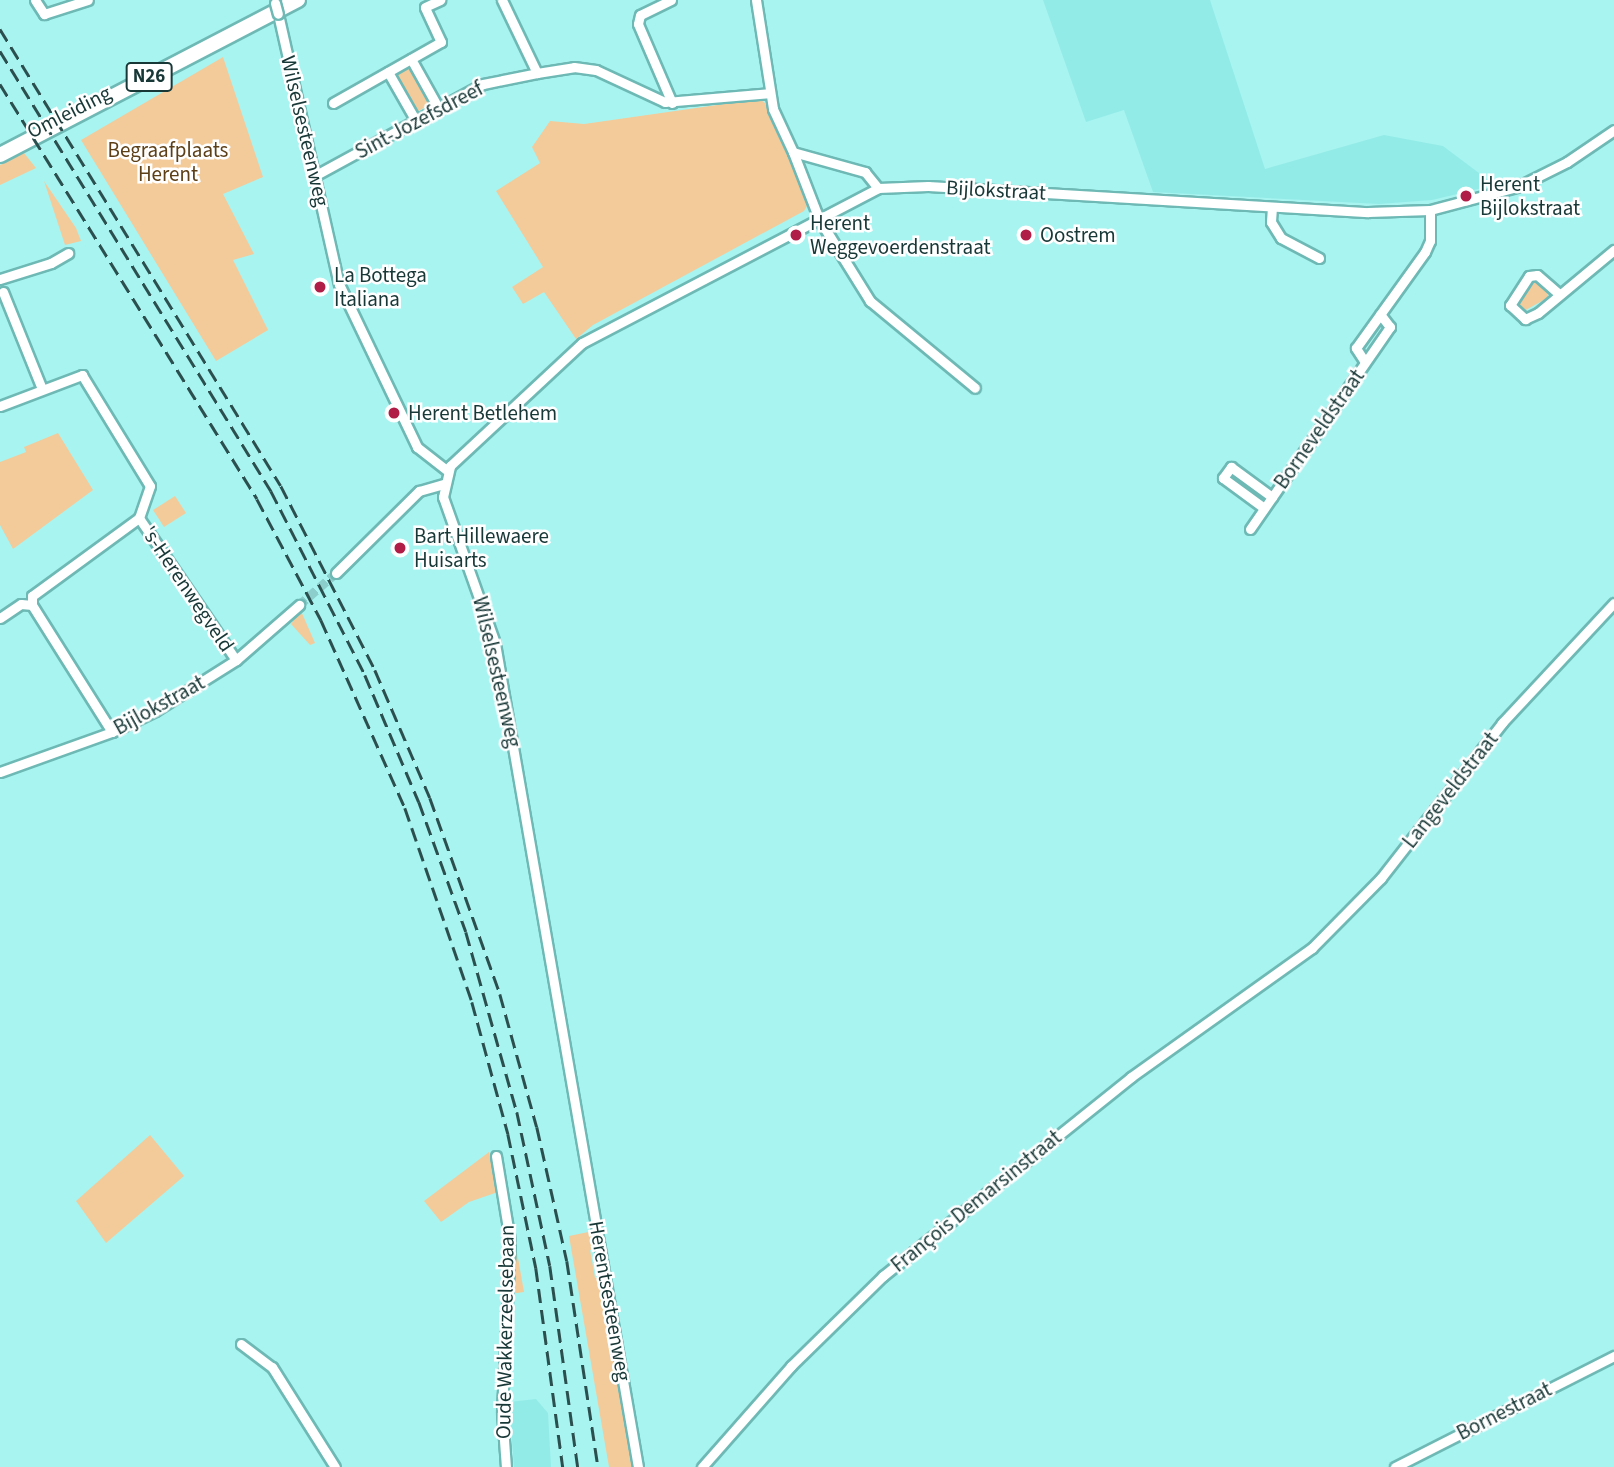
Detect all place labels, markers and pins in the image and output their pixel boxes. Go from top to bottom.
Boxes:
place label: Herent Bijlokstraat [1480,171,1580,221]
marker: Herent Bijlokstraat [1458,188,1474,204]
place label: Herent Weggevoerdenstraat [810,210,991,260]
place label: Oostrem [1040,222,1116,248]
marker: Herent Weggevoerdenstraat [788,227,804,243]
marker: Oostrem [1018,227,1034,243]
place label: La Bottega Italiana [334,262,427,312]
marker: La Bottega Italiana [312,279,328,295]
place label: Herent Betlehem [408,400,557,426]
marker: Herent Betlehem [386,405,402,421]
place label: Bart Hillewaere Huisarts [414,523,549,573]
marker: Bart Hillewaere Huisarts [392,540,408,556]

